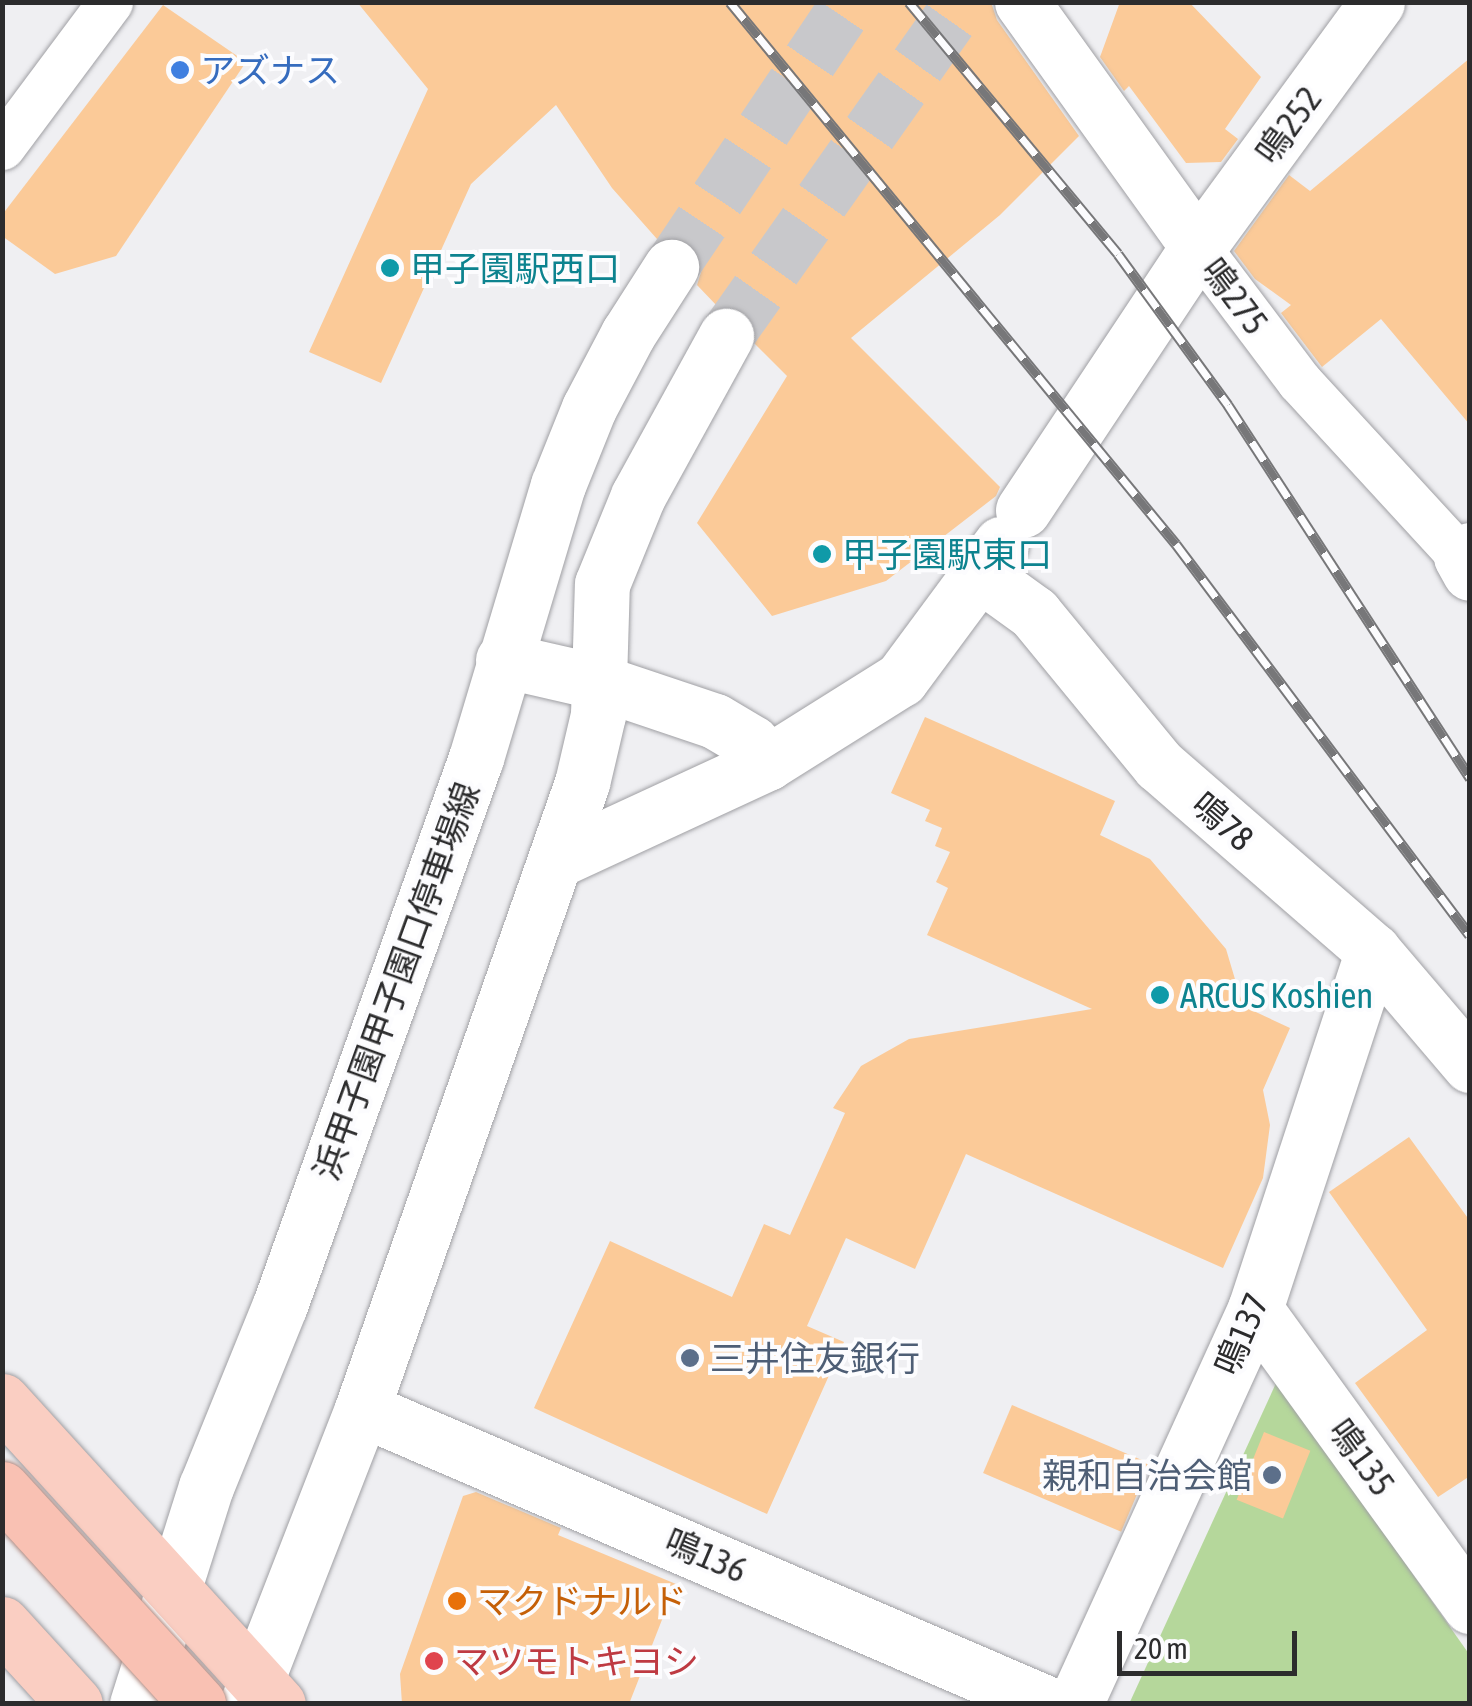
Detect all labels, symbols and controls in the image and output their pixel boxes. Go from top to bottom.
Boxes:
place label: アズナス [200,49,340,91]
marker: アズナス [169,59,191,81]
street label: 鳴252 [1246,79,1330,171]
place label: 甲子園駅西口 [410,247,620,289]
street label: 鳴275 [1193,250,1277,342]
marker: 甲子園駅西口 [379,257,401,279]
place label: 甲子園駅東口 [842,533,1052,575]
marker: 甲子園駅東口 [811,543,833,565]
street label: 浜甲子園甲子園口停車場線 [304,776,488,1186]
street label: 鳴78 [1184,783,1262,859]
place label: ARCUS Koshien [1180,974,1373,1016]
marker: ARCUS Koshien [1149,984,1171,1006]
street label: 鳴137 [1205,1287,1277,1381]
place label: 三井住友銀行 [710,1337,920,1379]
marker: 三井住友銀行 [679,1347,701,1369]
street label: 鳴135 [1320,1411,1404,1503]
place label: 親和自治会館 [1042,1454,1252,1496]
marker: 親和自治会館 [1261,1464,1283,1486]
street label: 鳴136 [659,1519,753,1591]
place label: マクドナルド [477,1580,687,1622]
marker: マクドナルド [446,1590,468,1612]
scale bar [1122,1611,1302,1673]
text: 20 m [1134,1631,1188,1665]
place label: マツモトキヨシ [454,1640,699,1682]
marker: マツモトキヨシ [423,1650,445,1672]

